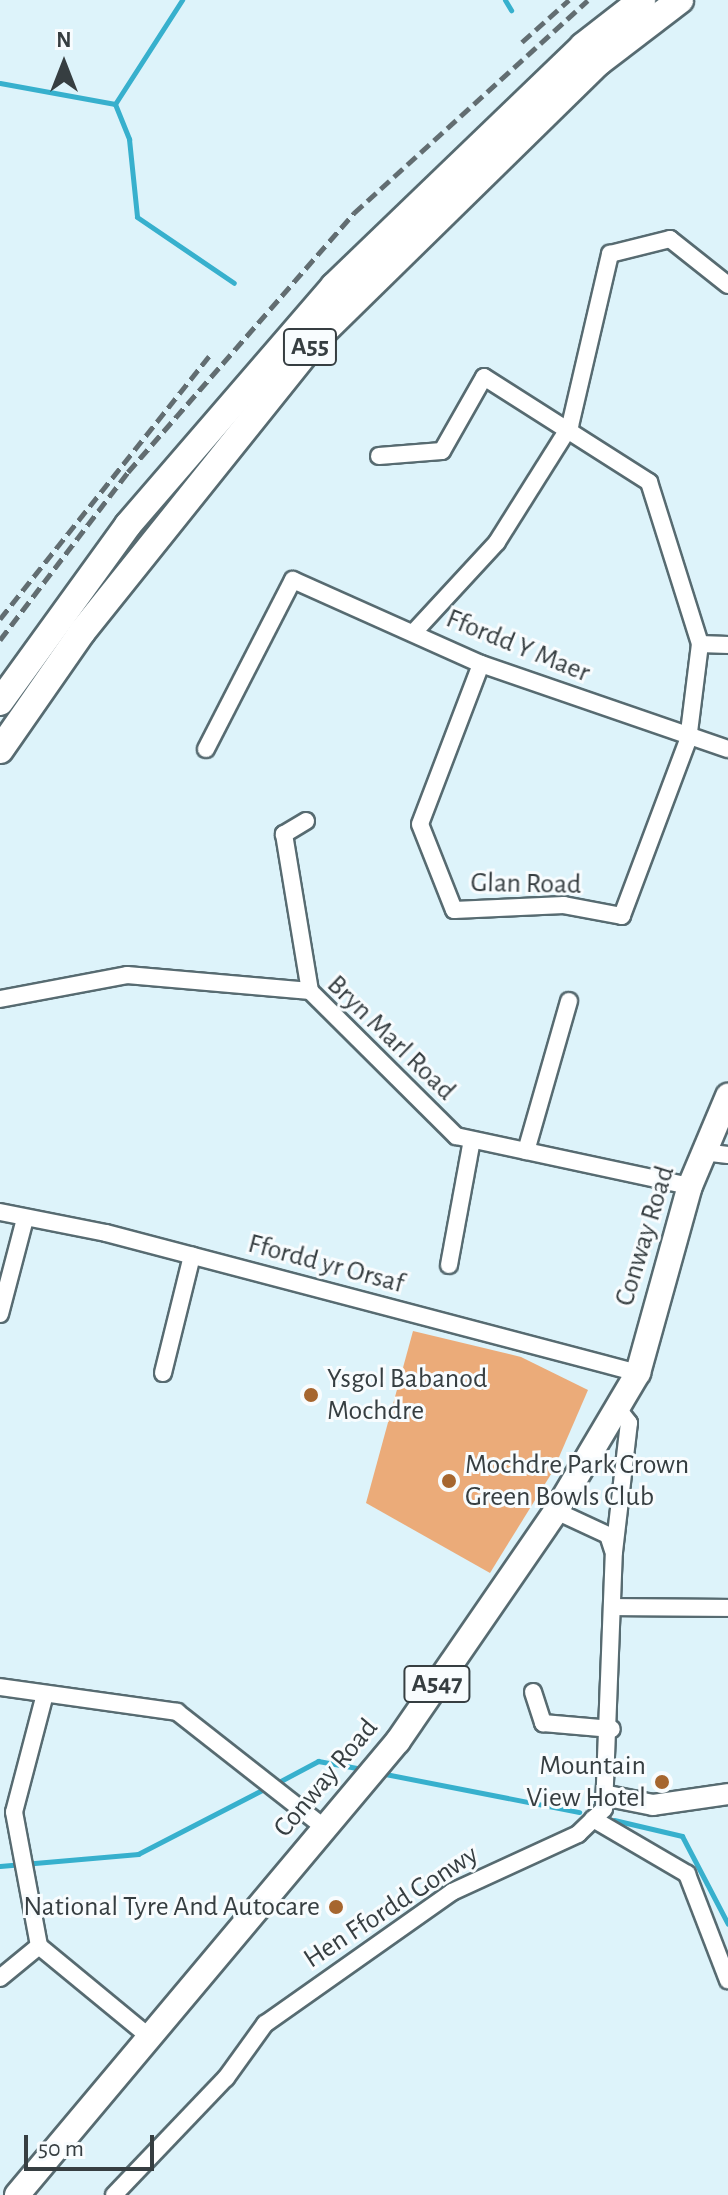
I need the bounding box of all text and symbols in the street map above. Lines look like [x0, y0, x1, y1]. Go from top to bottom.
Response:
north arrow [24, 24, 104, 104]
text: N [56, 29, 72, 51]
road number: A55 [282, 325, 338, 369]
street label: Ffordd Y Maer [441, 602, 595, 690]
street label: Glan Road [470, 866, 582, 902]
street label: Bryn Marl Road [320, 968, 462, 1108]
street label: Conway Road [608, 1162, 682, 1310]
street label: Ffordd yr Orsaf [244, 1227, 408, 1301]
place label: Ysgol Babanod Mochdre [327, 1362, 488, 1428]
marker: Ysgol Babanod Mochdre [302, 1386, 320, 1404]
place label: Mochdre Park Crown Green Bowls Club [465, 1448, 689, 1514]
marker: Mochdre Park Crown Green Bowls Club [440, 1472, 458, 1490]
road number: A547 [403, 1662, 471, 1706]
street label: Conway Road [267, 1712, 385, 1844]
place label: Mountain View Hotel [526, 1749, 646, 1815]
marker: Mountain View Hotel [653, 1773, 671, 1791]
street label: Hen Ffordd Gonwy [297, 1838, 485, 1976]
place label: National Tyre And Autocare [23, 1890, 320, 1924]
marker: National Tyre And Autocare [327, 1898, 345, 1916]
scale bar [28, 2119, 158, 2169]
text: 50 m [38, 2137, 84, 2161]

